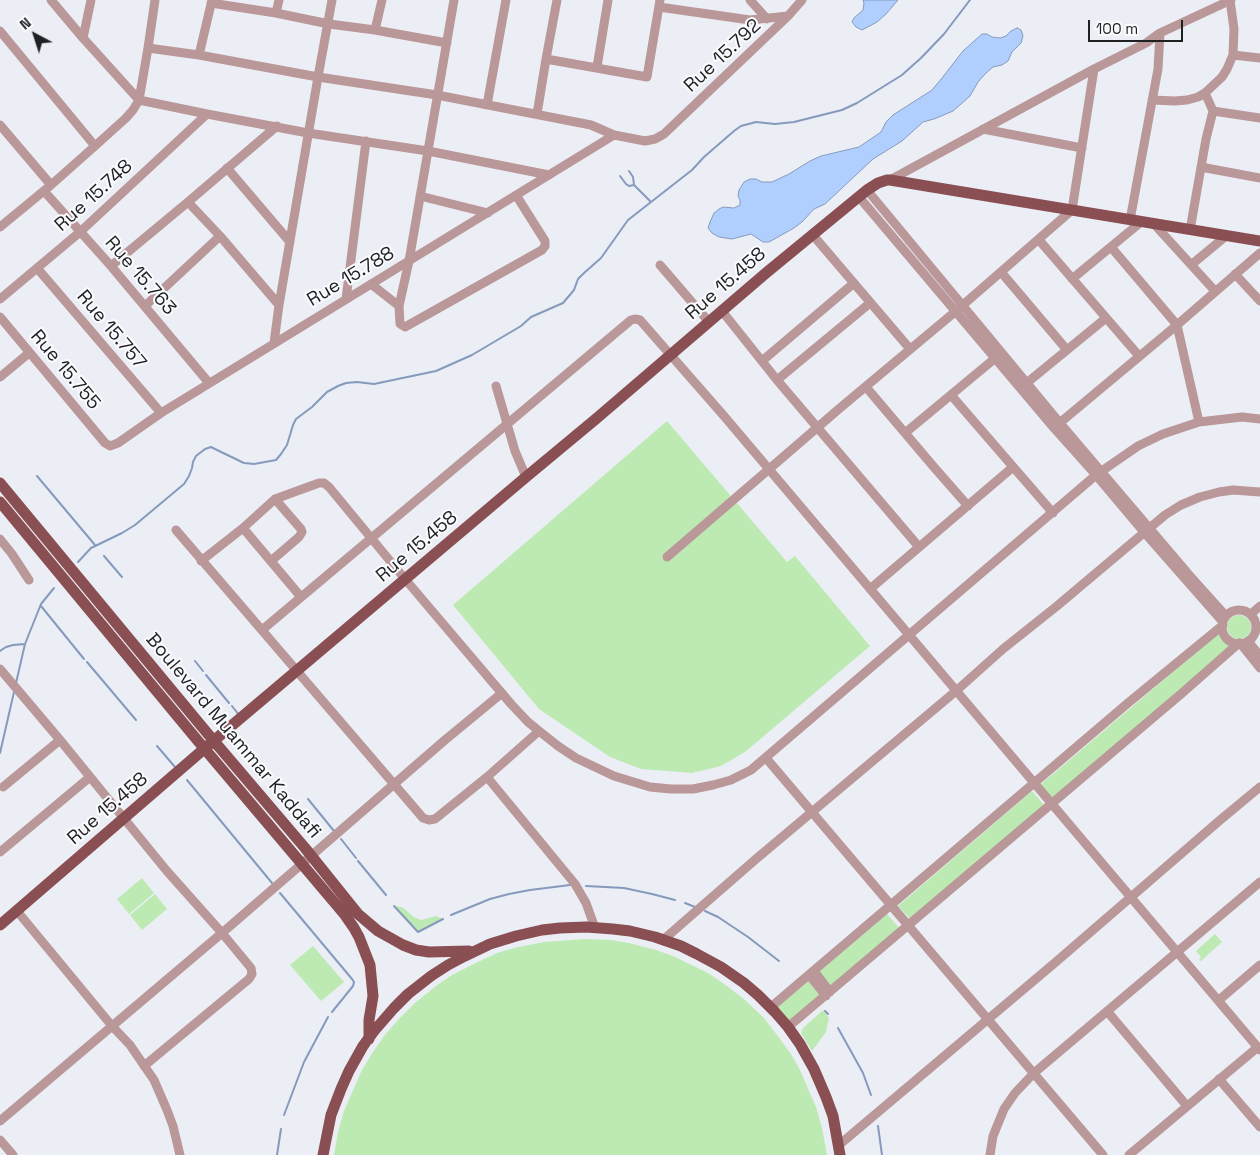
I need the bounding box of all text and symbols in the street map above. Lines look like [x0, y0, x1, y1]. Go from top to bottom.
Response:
north arrow [10, 10, 60, 60]
scale bar [1090, 10, 1185, 42]
text: N [16, 14, 35, 33]
street label: Rue 15.792 [680, 15, 766, 97]
text: 100 m [1096, 19, 1138, 38]
street label: Rue 15.748 [51, 155, 137, 237]
street label: Rue 15.763 [100, 232, 180, 320]
street label: Rue 15.788 [303, 242, 399, 312]
street label: Rue 15.458 [681, 243, 771, 325]
street label: Rue 15.757 [71, 286, 151, 374]
street label: Rue 15.755 [25, 326, 105, 414]
street label: Rue 15.458 [372, 506, 462, 588]
street label: Boulevard Muammar Kaddafi [141, 629, 325, 843]
street label: Rue 15.458 [63, 768, 153, 850]

